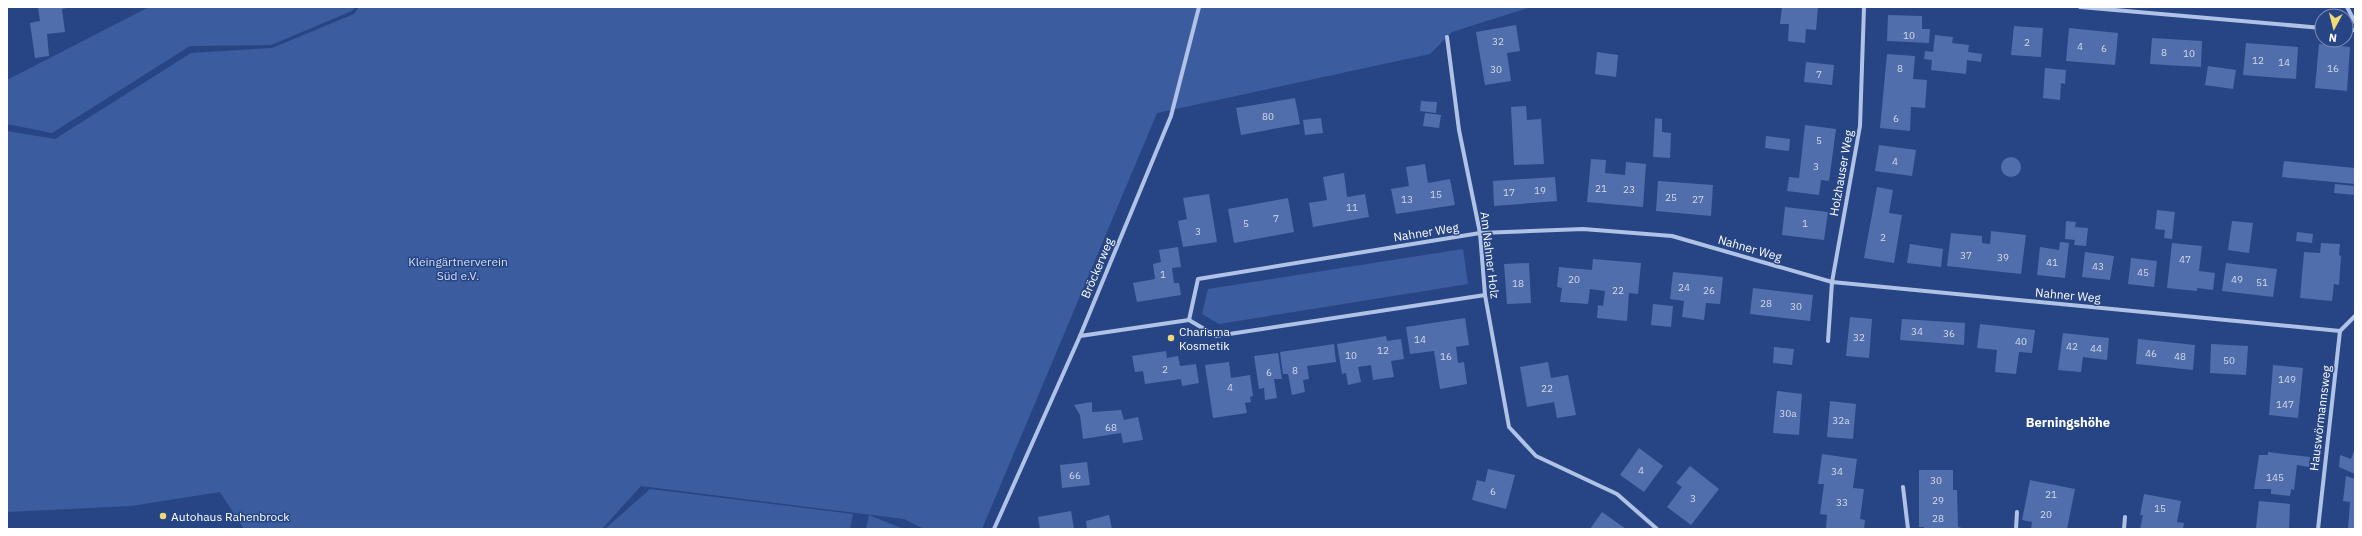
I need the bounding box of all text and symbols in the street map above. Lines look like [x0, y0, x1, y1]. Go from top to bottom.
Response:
north arrow [2314, 8, 2354, 48]
house number: 10 [1903, 29, 1915, 42]
text: N [2328, 30, 2338, 45]
house number: 32 [1492, 35, 1504, 48]
house number: 2 [2024, 36, 2030, 49]
house number: 4 [2077, 40, 2083, 53]
house number: 6 [2101, 42, 2107, 55]
house number: 8 [2161, 46, 2167, 59]
house number: 10 [2183, 47, 2195, 60]
house number: 12 [2252, 54, 2264, 67]
house number: 14 [2278, 56, 2290, 69]
house number: 8 [1897, 62, 1903, 75]
house number: 16 [2327, 62, 2339, 75]
house number: 30 [1490, 63, 1502, 76]
house number: 7 [1816, 68, 1822, 81]
house number: 80 [1262, 110, 1274, 123]
house number: 6 [1893, 112, 1899, 125]
street label: Holzhauser Weg [1826, 128, 1856, 217]
house number: 5 [1816, 134, 1822, 147]
house number: 4 [1892, 155, 1898, 168]
house number: 3 [1813, 160, 1819, 173]
house number: 21 [1595, 182, 1607, 195]
house number: 23 [1623, 183, 1635, 196]
house number: 19 [1534, 184, 1546, 197]
house number: 17 [1503, 186, 1515, 199]
house number: 15 [1430, 188, 1442, 201]
house number: 25 [1665, 191, 1677, 204]
house number: 13 [1401, 193, 1413, 206]
house number: 27 [1692, 193, 1704, 206]
house number: 11 [1346, 201, 1358, 214]
street label: Am Nahner Holz [1477, 211, 1503, 300]
house number: 7 [1273, 212, 1279, 225]
house number: 5 [1243, 217, 1249, 230]
house number: 1 [1802, 217, 1808, 230]
street label: Nahner Weg [1392, 219, 1460, 245]
house number: 3 [1195, 225, 1201, 238]
house number: 2 [1880, 231, 1886, 244]
street label: Nahner Weg [1716, 232, 1784, 264]
street label: Bröckerweg [1078, 235, 1117, 300]
house number: 37 [1960, 249, 1972, 262]
house number: 39 [1997, 251, 2009, 264]
house number: 47 [2179, 253, 2191, 266]
park label: Kleingärtnerverein Süd e.V. [408, 254, 508, 283]
house number: 41 [2046, 256, 2058, 269]
house number: 43 [2092, 260, 2104, 273]
house number: 45 [2137, 266, 2149, 279]
house number: 1 [1160, 268, 1166, 281]
house number: 20 [1568, 273, 1580, 286]
house number: 49 [2231, 273, 2243, 286]
house number: 51 [2256, 276, 2268, 289]
house number: 18 [1512, 277, 1524, 290]
house number: 24 [1678, 281, 1690, 294]
house number: 22 [1612, 284, 1624, 297]
house number: 26 [1703, 284, 1715, 297]
street label: Nahner Weg [2035, 285, 2102, 305]
house number: 28 [1760, 297, 1772, 310]
house number: 30 [1790, 300, 1802, 313]
place label: Charisma Kosmetik [1179, 324, 1230, 353]
house number: 34 [1911, 325, 1923, 338]
house number: 36 [1943, 327, 1955, 340]
house number: 32 [1853, 331, 1865, 344]
marker: Charisma Kosmetik [1166, 333, 1176, 343]
house number: 14 [1414, 333, 1426, 346]
house number: 40 [2015, 335, 2027, 348]
house number: 42 [2066, 340, 2078, 353]
house number: 44 [2090, 342, 2102, 355]
house number: 12 [1377, 344, 1389, 357]
house number: 46 [2145, 347, 2157, 360]
house number: 10 [1345, 349, 1357, 362]
house number: 16 [1440, 350, 1452, 363]
house number: 48 [2174, 350, 2186, 363]
house number: 50 [2223, 354, 2235, 367]
house number: 2 [1162, 363, 1168, 376]
house number: 8 [1292, 364, 1298, 377]
street label: Hauswörmannsweg [2306, 364, 2334, 472]
house number: 6 [1266, 366, 1272, 379]
house number: 149 [2278, 373, 2296, 386]
house number: 4 [1227, 381, 1233, 394]
house number: 22 [1541, 382, 1553, 395]
house number: 147 [2276, 398, 2294, 411]
house number: 30a [1779, 407, 1797, 420]
house number: 32a [1832, 414, 1850, 427]
district label: Berningshöhe [2026, 414, 2110, 431]
house number: 68 [1105, 421, 1117, 434]
house number: 4 [1638, 464, 1644, 477]
house number: 34 [1831, 465, 1843, 478]
house number: 66 [1069, 469, 1081, 482]
house number: 145 [2266, 471, 2284, 484]
house number: 30 [1930, 474, 1942, 487]
house number: 6 [1490, 485, 1496, 498]
house number: 21 [2045, 488, 2057, 501]
house number: 3 [1690, 492, 1696, 505]
house number: 29 [1932, 494, 1944, 507]
house number: 33 [1836, 496, 1848, 509]
house number: 15 [2154, 502, 2166, 515]
house number: 20 [2040, 508, 2052, 521]
place label: Autohaus Rahenbrock [171, 509, 290, 524]
marker: Autohaus Rahenbrock [158, 511, 168, 521]
house number: 28 [1932, 512, 1944, 525]

